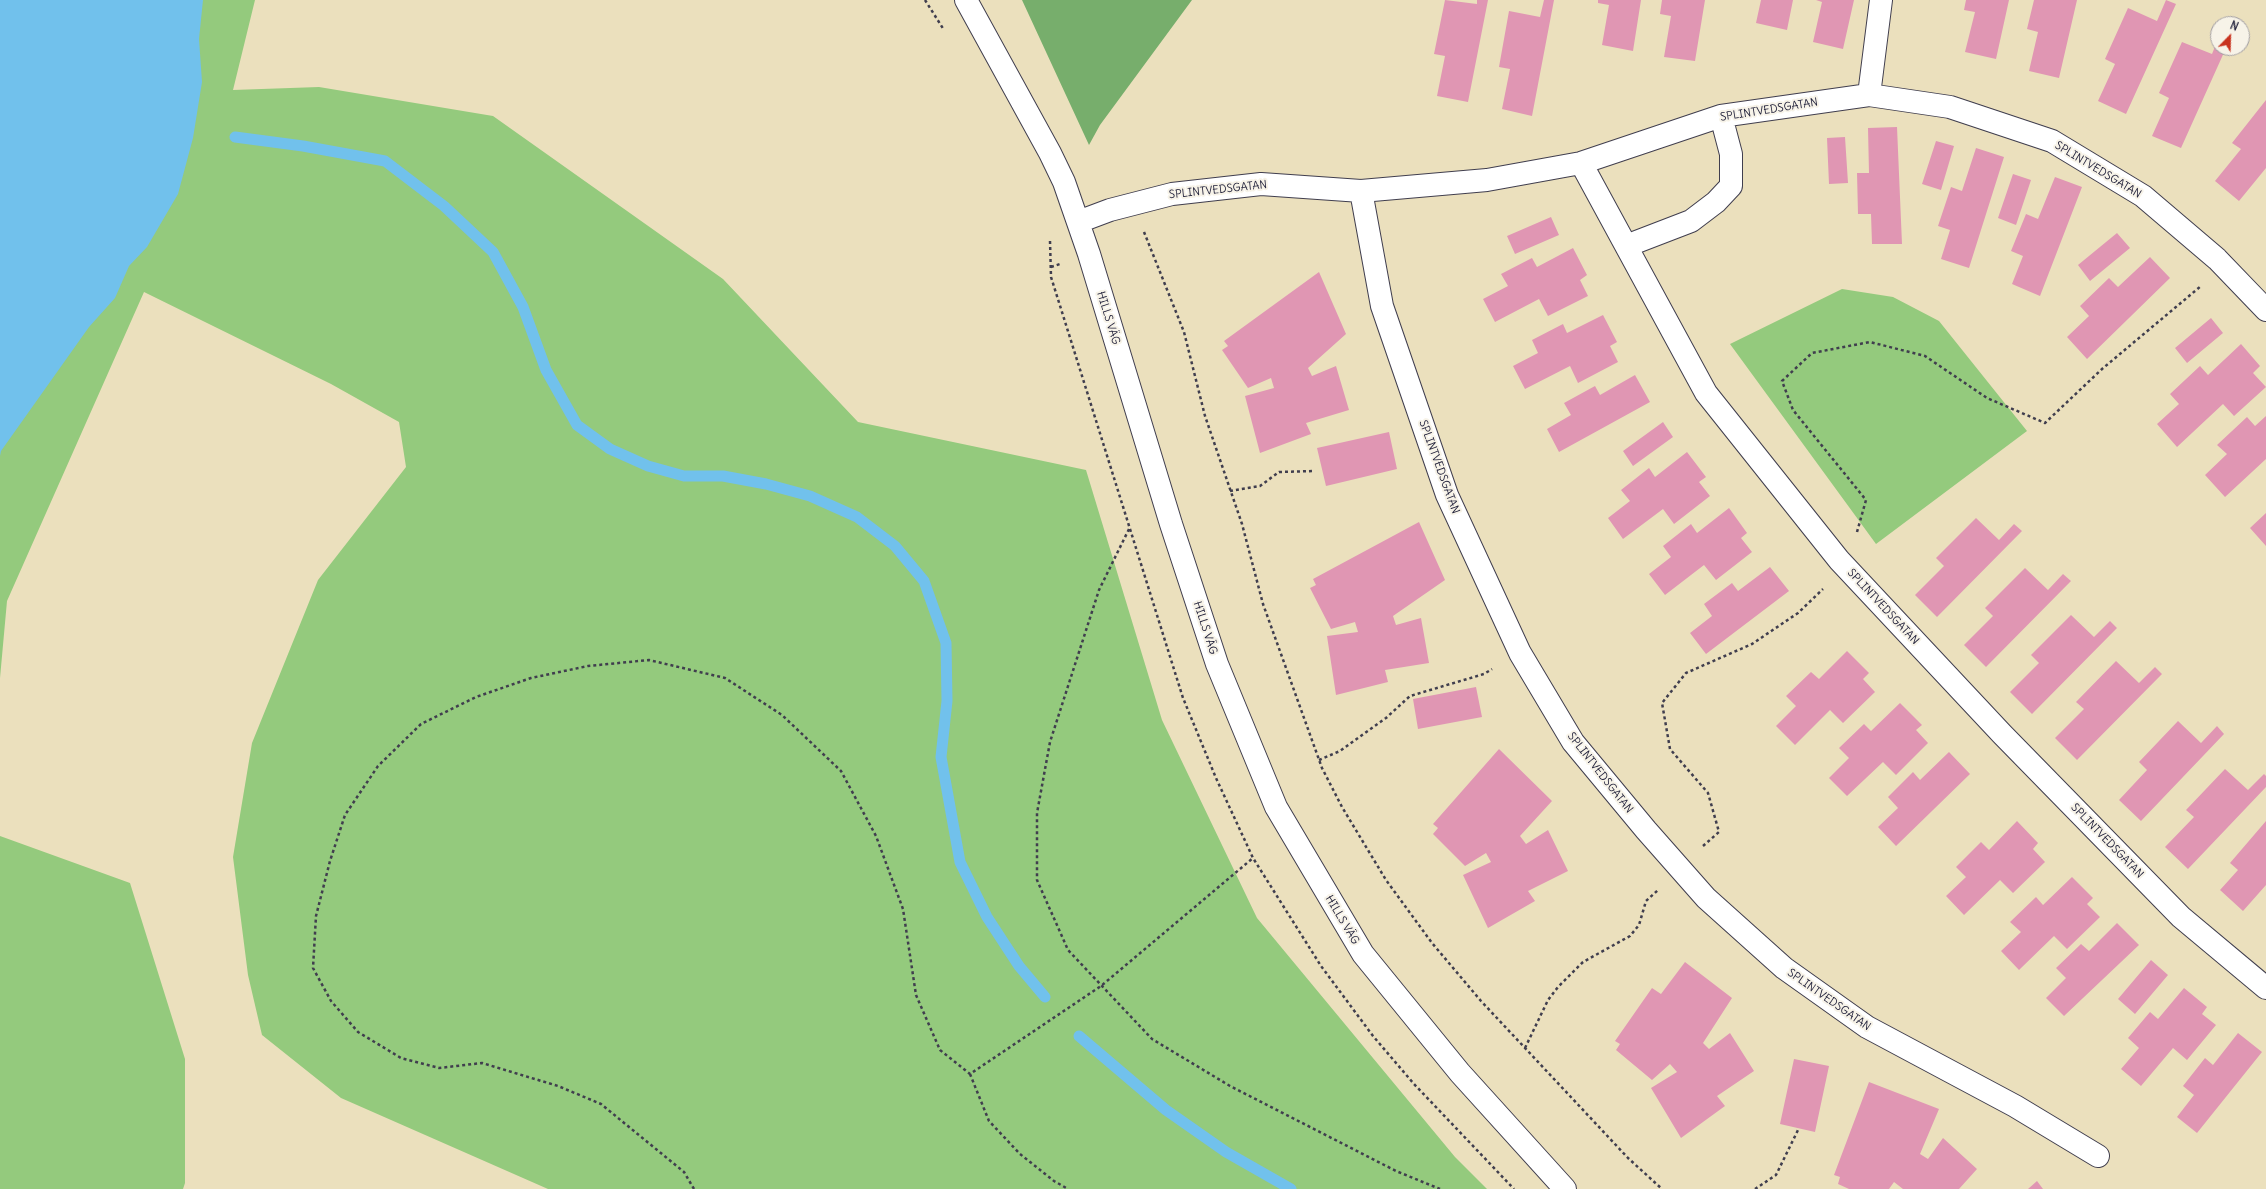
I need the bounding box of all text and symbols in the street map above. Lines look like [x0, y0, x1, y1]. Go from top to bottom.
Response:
north arrow [2210, 16, 2250, 56]
text: N [2228, 18, 2241, 34]
street label: SPLINTVEDSGATAN [1719, 96, 1819, 124]
street label: SPLINTVEDSGATAN [2052, 139, 2144, 201]
street label: SPLINTVEDSGATAN [1168, 178, 1268, 202]
street label: HILLS VÄG [1094, 290, 1122, 346]
street label: SPLINTVEDSGATAN [1416, 418, 1462, 516]
street label: SPLINTVEDSGATAN [1845, 566, 1921, 648]
street label: HILLS VÄG [1190, 600, 1220, 656]
street label: SPLINTVEDSGATAN [1564, 730, 1636, 816]
street label: SPLINTVEDSGATAN [2068, 801, 2146, 881]
street label: HILLS VÄG [1322, 893, 1362, 947]
street label: SPLINTVEDSGATAN [1785, 966, 1873, 1034]

